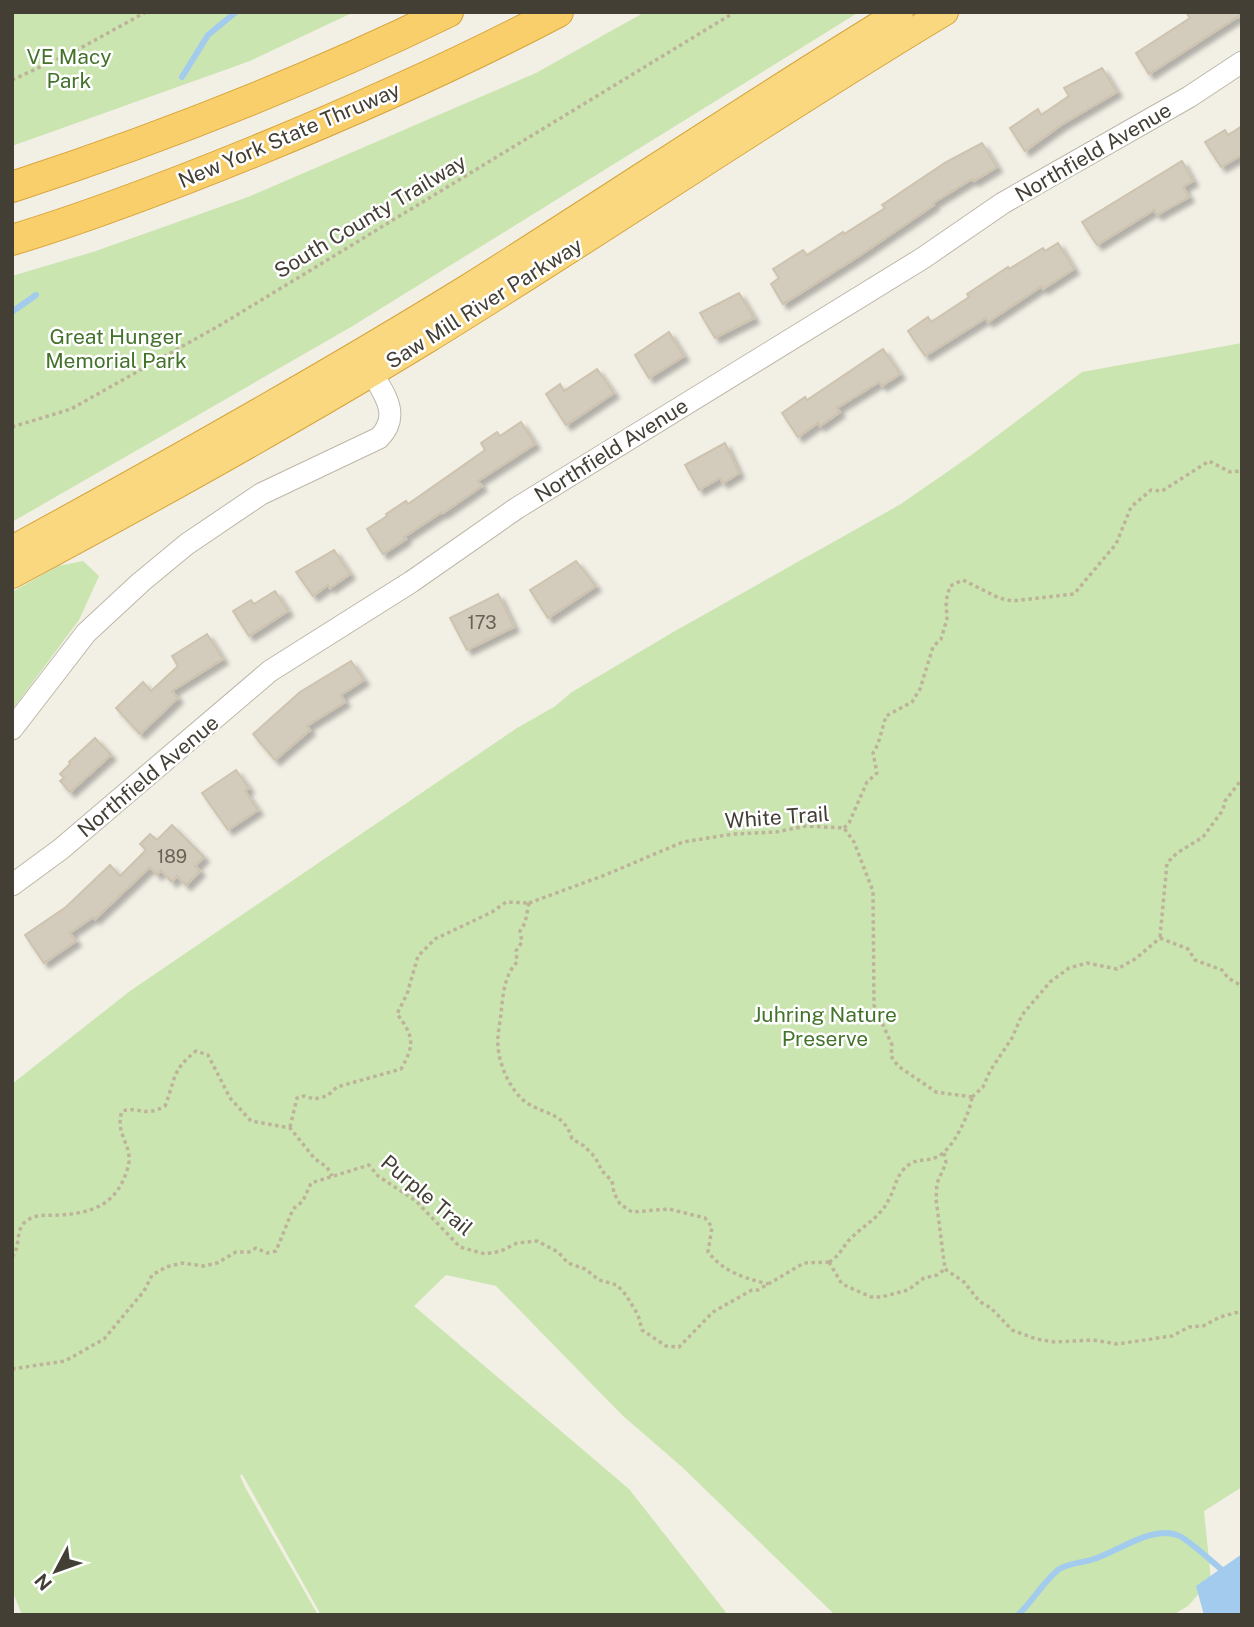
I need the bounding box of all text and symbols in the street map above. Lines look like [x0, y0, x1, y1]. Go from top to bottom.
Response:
park label: VE Macy Park [27, 44, 111, 93]
street label: New York State Thruway [174, 77, 404, 193]
street label: Northfield Avenue [1010, 97, 1176, 207]
street label: South County Trailway [270, 149, 470, 283]
street label: Saw Mill River Parkway [381, 232, 587, 374]
park label: Great Hunger Memorial Park [45, 324, 187, 373]
street label: Northfield Avenue [530, 393, 692, 507]
house number: 173 [467, 612, 497, 633]
street label: Northfield Avenue [72, 710, 224, 842]
street label: White Trail [724, 801, 830, 833]
house number: 189 [157, 846, 187, 867]
park label: Juhring Nature Preserve [753, 1002, 897, 1051]
street label: Purple Trail [376, 1149, 478, 1241]
north arrow [21, 1536, 91, 1606]
text: N [30, 1569, 56, 1595]

